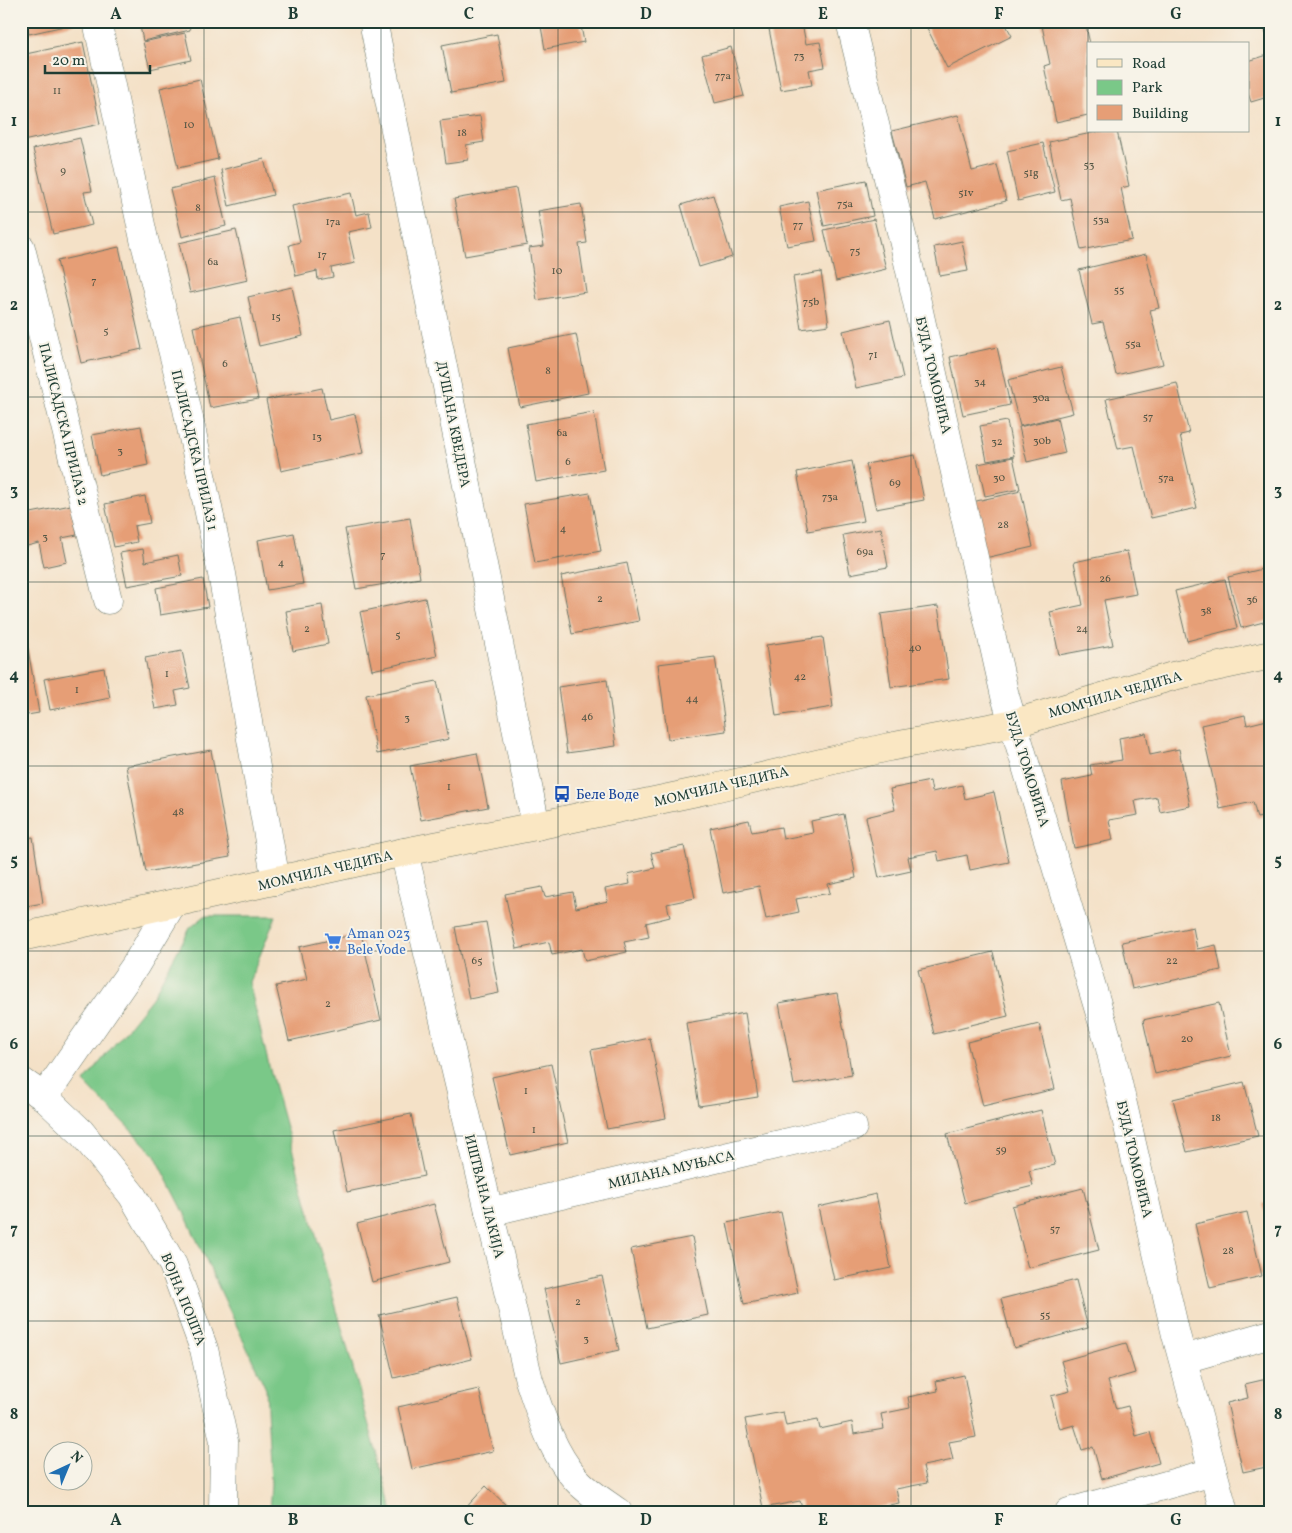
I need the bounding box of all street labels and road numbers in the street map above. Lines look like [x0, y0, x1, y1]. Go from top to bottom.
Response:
street label: БУДА ТОМОВИЋА [910, 315, 955, 436]
street label: ПАЛИСАДСКА ПРИЛАЗ 2 [33, 341, 92, 508]
street label: ДУШАНА КВЕДЕРА [431, 359, 474, 490]
street label: ПАЛИСАДСКА ПРИЛАЗ 1 [166, 368, 221, 533]
street label: МОМЧИЛА ЧЕДИЋА [1047, 667, 1184, 724]
street label: БУДА ТОМОВИЋА [1000, 709, 1053, 830]
street label: МОМЧИЛА ЧЕДИЋА [652, 763, 791, 812]
street label: МОМЧИЛА ЧЕДИЋА [256, 847, 395, 896]
street label: БУДА ТОМОВИЋА [1111, 1099, 1156, 1220]
street label: ИШТВАНА ЛАКИЈА [459, 1132, 508, 1261]
street label: МИЛАНА МУЊАСА [606, 1147, 737, 1194]
street label: ВОЈНА ПОШТА [155, 1250, 210, 1349]

